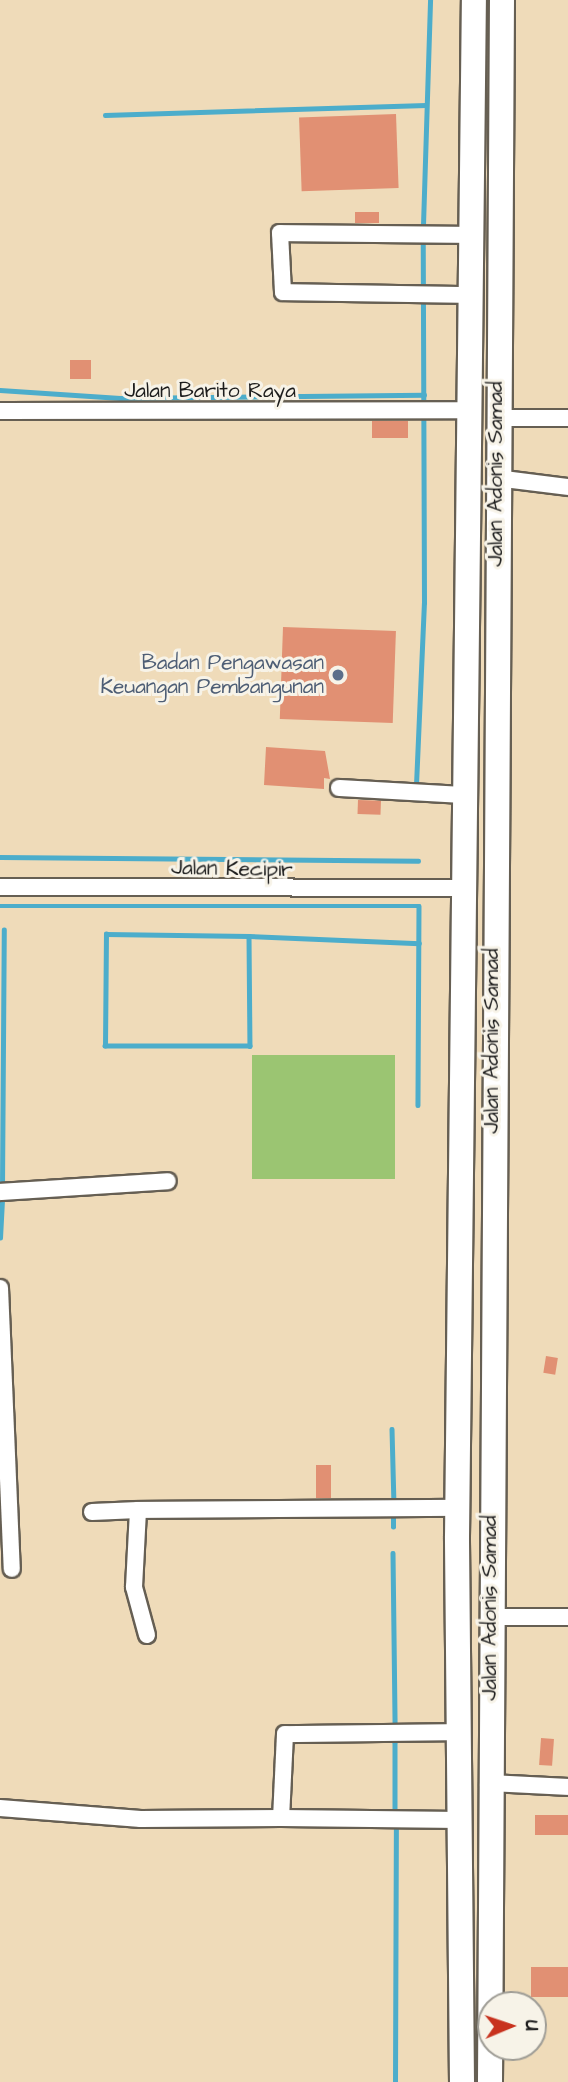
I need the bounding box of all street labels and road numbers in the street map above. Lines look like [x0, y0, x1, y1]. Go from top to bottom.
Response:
street label: Jalan Barito Raya [124, 378, 296, 404]
street label: Jalan Adonis Samad [483, 381, 509, 567]
street label: Jalan Kecipir [171, 855, 293, 883]
street label: Jalan Adonis Samad [479, 948, 505, 1134]
street label: Jalan Adonis Samad [477, 1515, 503, 1701]

